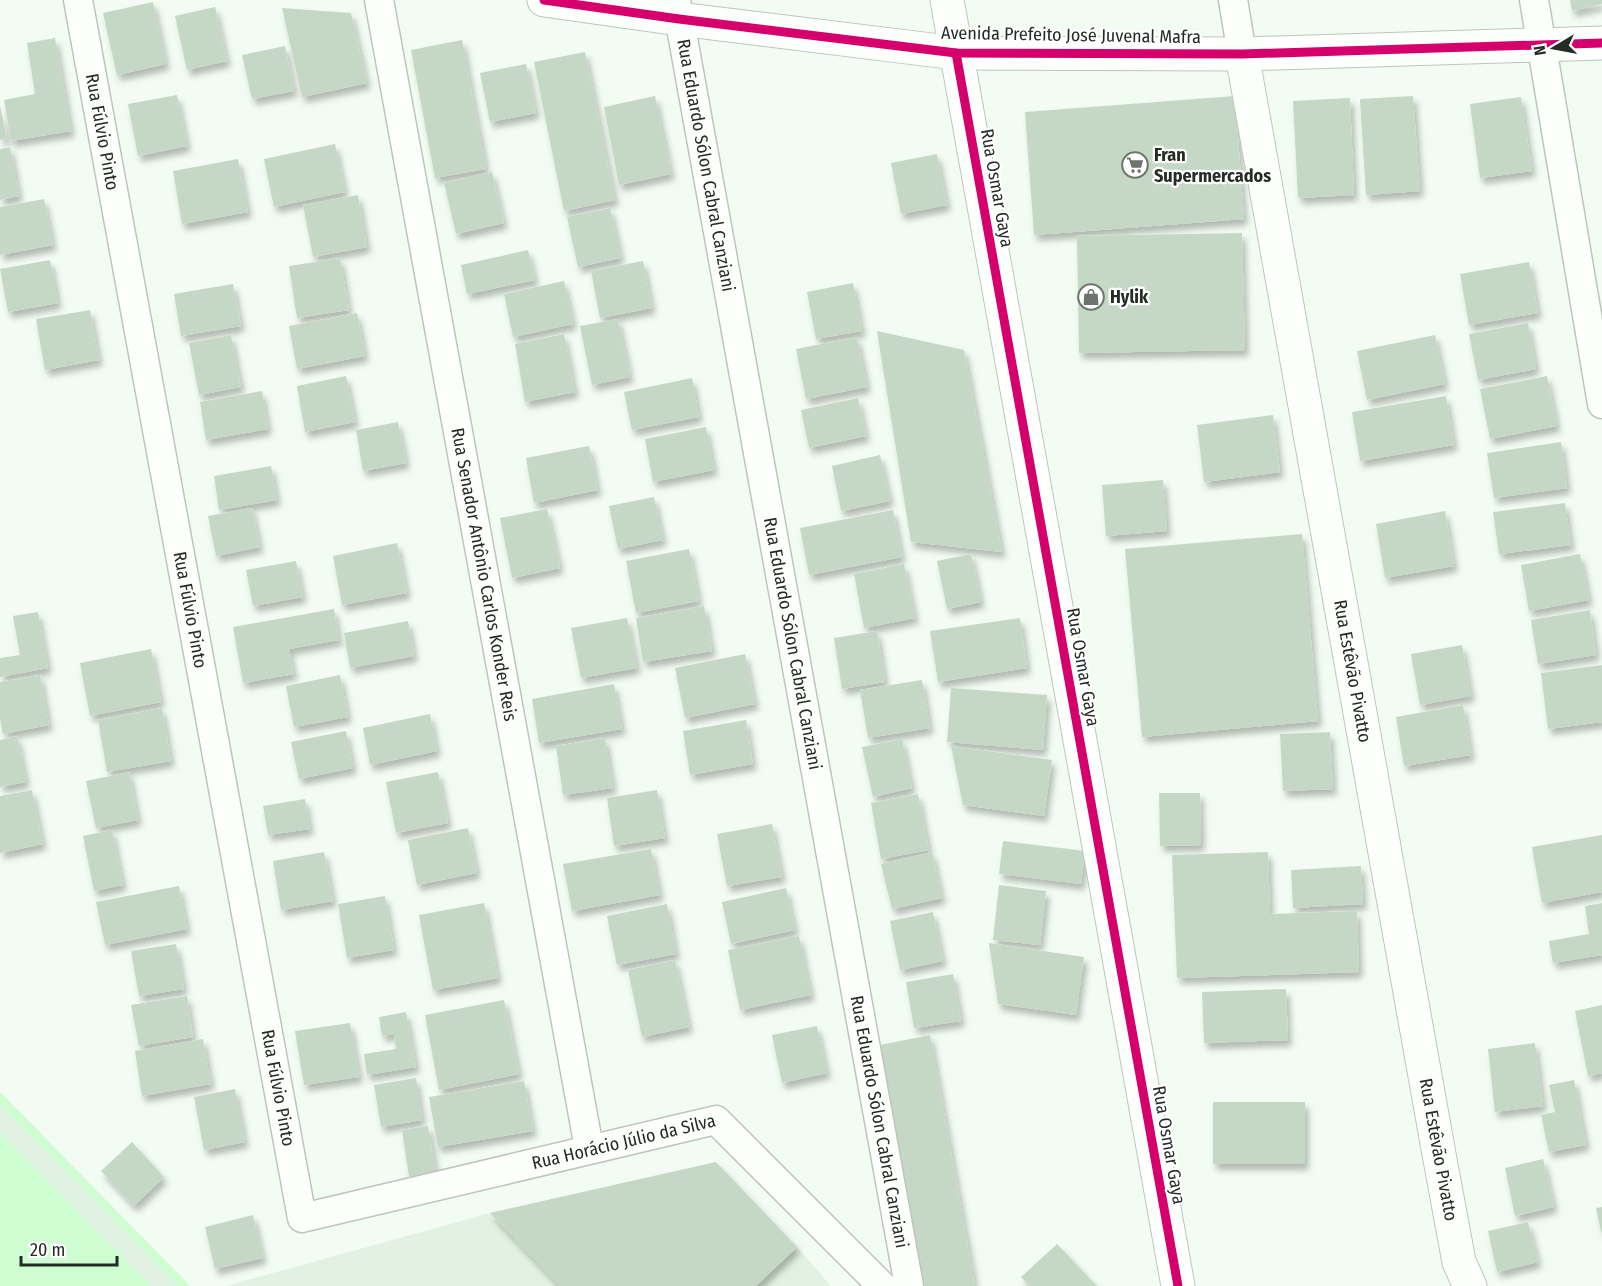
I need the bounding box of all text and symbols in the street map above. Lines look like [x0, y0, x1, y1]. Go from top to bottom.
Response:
north arrow [1524, 18, 1584, 78]
street label: Avenida Prefeito José Juvenal Mafra [941, 22, 1201, 48]
street label: Rua Eduardo Sólon Cabral Canziani [672, 37, 740, 293]
text: N [1530, 44, 1550, 57]
street label: Rua Fúlvio Pinto [81, 72, 124, 192]
street label: Rua Osmar Gaya [976, 127, 1018, 249]
place label: Fran Supermercados [1154, 144, 1271, 187]
supermarket icon: Fran Supermercados [1120, 150, 1150, 180]
shop icon: Hylik [1076, 282, 1106, 312]
place label: Hylik [1110, 286, 1149, 308]
street label: Rua Senador Antônio Carlos Konder Reis [446, 426, 522, 723]
street label: Rua Eduardo Sólon Cabral Canziani [759, 515, 826, 772]
street label: Rua Fúlvio Pinto [169, 550, 212, 670]
street label: Rua Estêvão Pivatto [1329, 598, 1376, 744]
street label: Rua Osmar Gaya [1062, 606, 1104, 728]
street label: Rua Eduardo Sólon Cabral Canziani [846, 994, 913, 1250]
street label: Rua Fúlvio Pinto [257, 1028, 300, 1148]
street label: Rua Estêvão Pivatto [1415, 1076, 1462, 1223]
street label: Rua Osmar Gaya [1148, 1084, 1190, 1206]
street label: Rua Horácio Júlio da Silva [530, 1109, 718, 1174]
scale bar [21, 1229, 117, 1267]
text: 20 m [30, 1239, 65, 1261]

